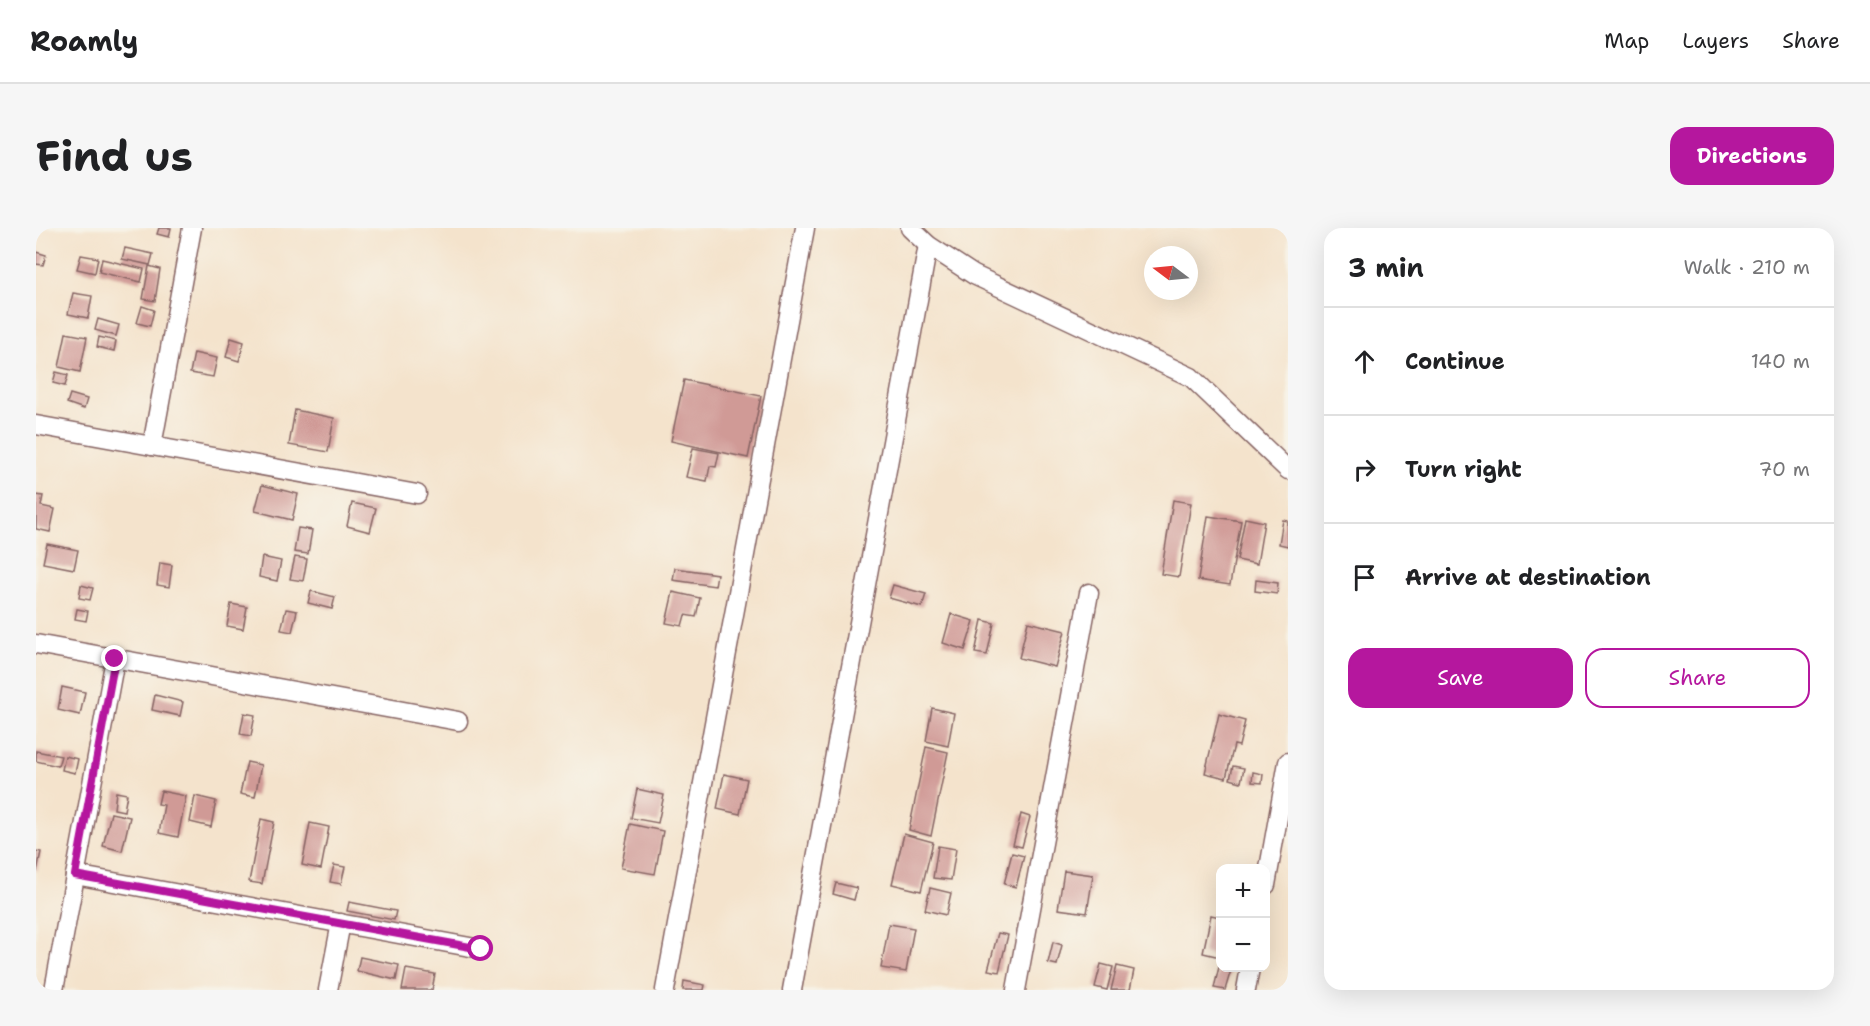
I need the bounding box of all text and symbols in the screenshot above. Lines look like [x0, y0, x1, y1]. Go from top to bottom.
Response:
text: Roamly [30, 22, 138, 60]
text: Map [1604, 27, 1649, 55]
text: Layers [1682, 27, 1749, 55]
text: Share [1782, 27, 1840, 55]
button: Directions [1670, 127, 1834, 185]
text: Find us [36, 128, 193, 184]
north arrow [1144, 246, 1198, 300]
text: 3 min [1348, 250, 1424, 285]
text: Walk · 210 m [1684, 254, 1810, 280]
icon: ahead [1348, 345, 1381, 378]
text: Continue [1405, 347, 1505, 376]
text: 140 m [1751, 348, 1810, 374]
icon: right [1348, 453, 1381, 486]
text: Turn right [1405, 455, 1522, 484]
text: 70 m [1758, 456, 1810, 482]
icon: arrive [1348, 561, 1381, 594]
text: Arrive at destination [1405, 563, 1651, 592]
route end [101, 645, 127, 671]
button: Save [1348, 648, 1573, 708]
button: Share [1585, 648, 1810, 708]
map controls [1216, 864, 1270, 972]
button: + [1216, 864, 1270, 918]
button: − [1216, 918, 1270, 972]
route start [467, 935, 493, 961]

